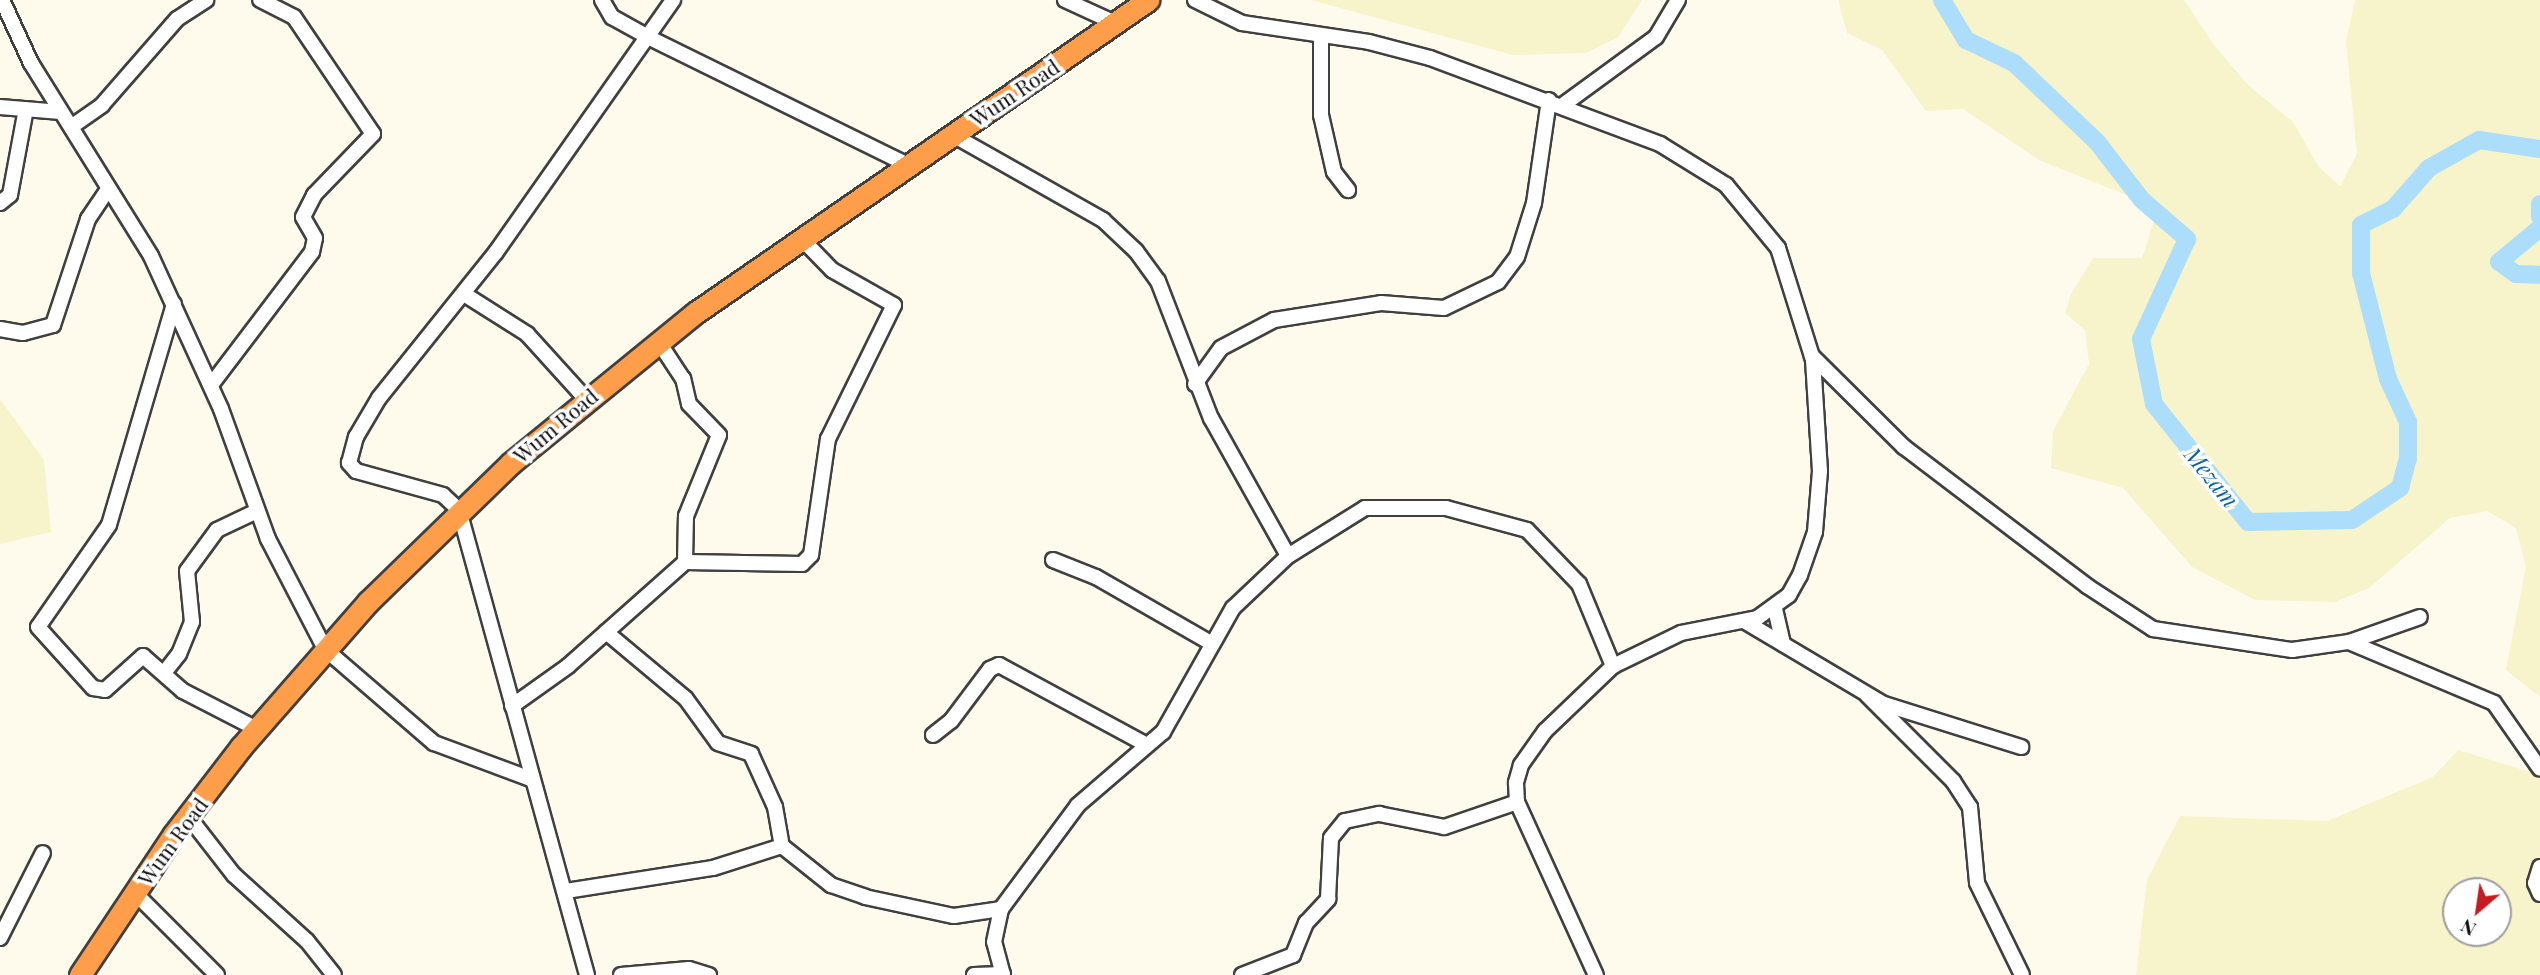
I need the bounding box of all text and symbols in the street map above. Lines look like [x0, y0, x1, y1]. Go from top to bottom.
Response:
street label: Wum Road [965, 53, 1063, 131]
street label: Wum Road [508, 383, 602, 467]
water label: Mezam [2179, 441, 2245, 513]
street label: Wum Road [132, 792, 212, 890]
north arrow [2442, 877, 2512, 947]
text: N [2455, 914, 2480, 943]

